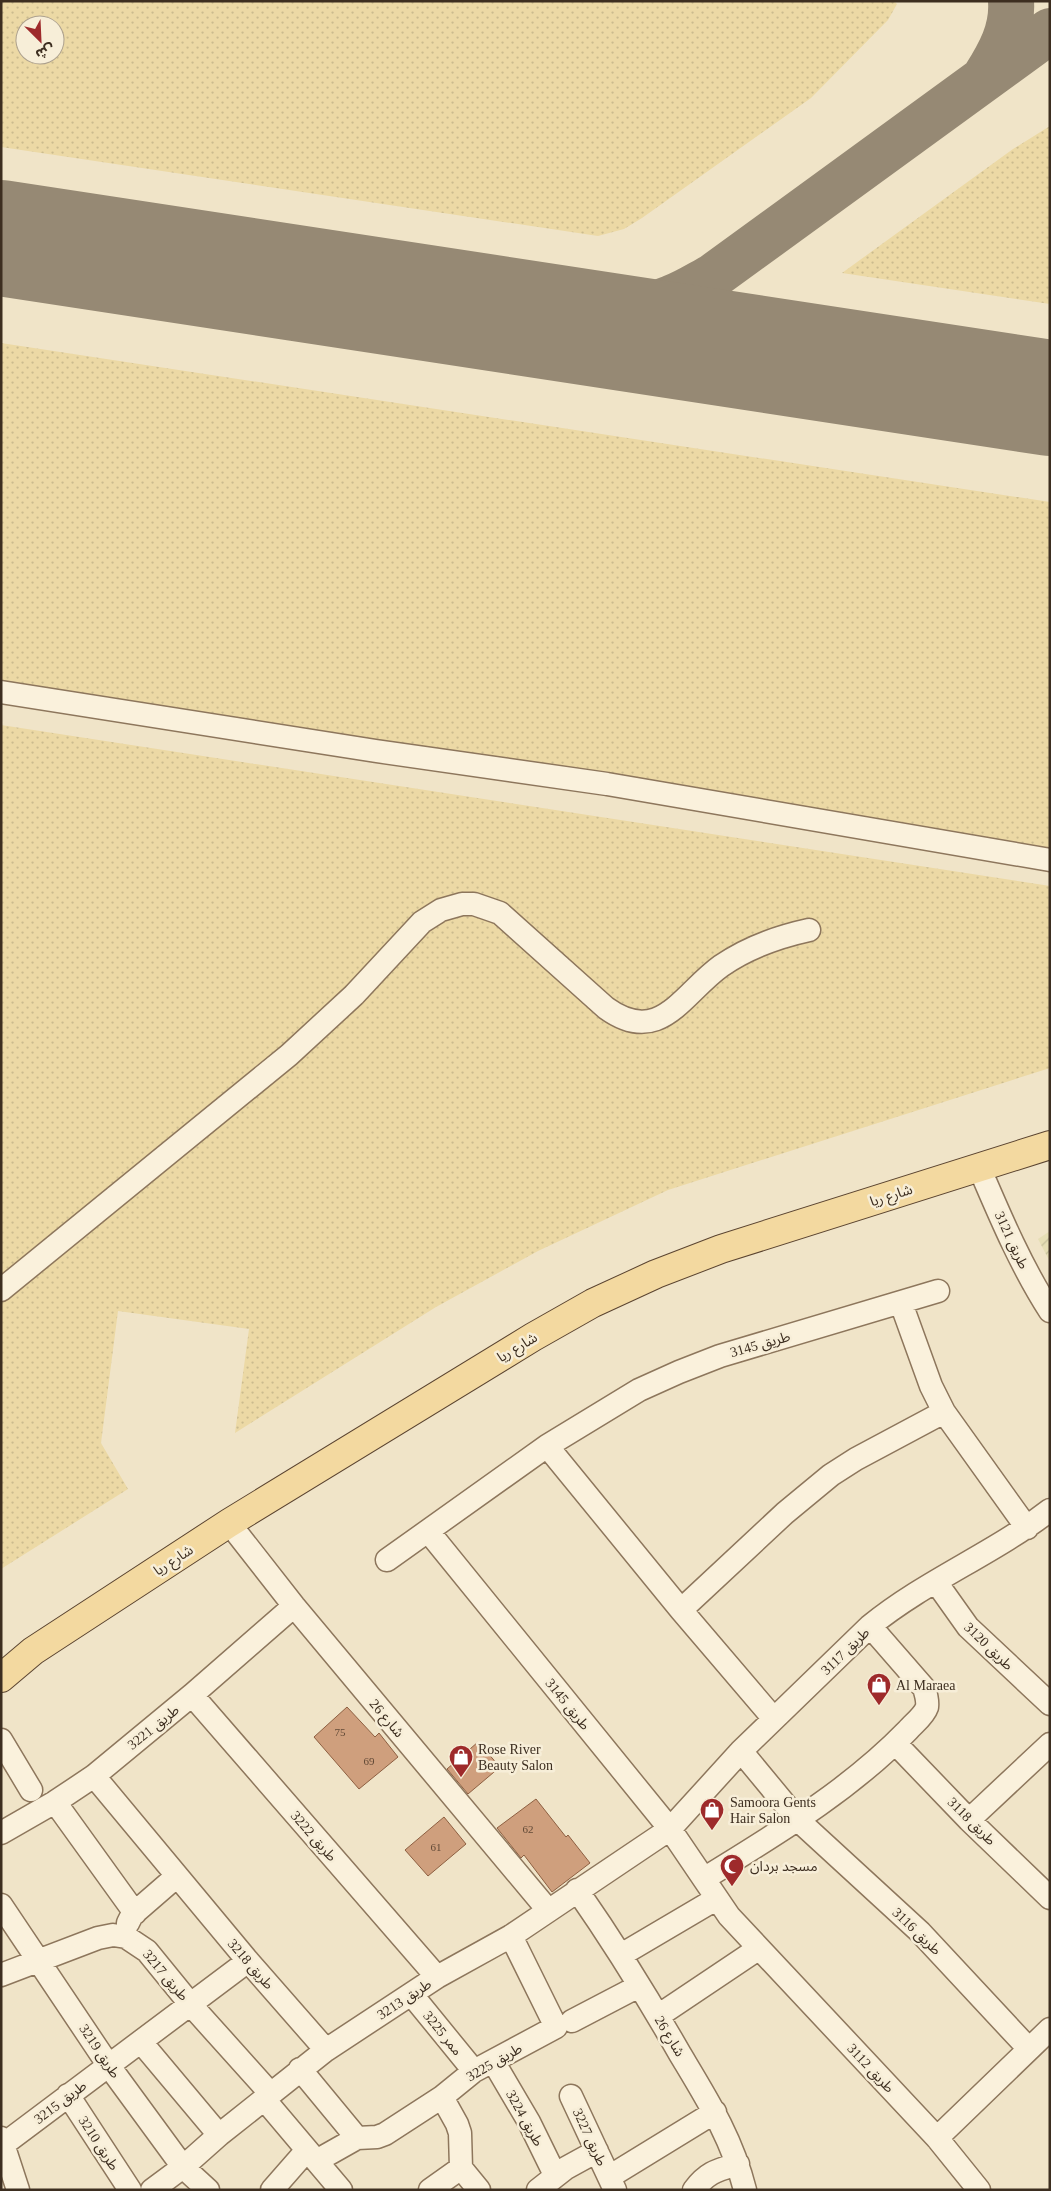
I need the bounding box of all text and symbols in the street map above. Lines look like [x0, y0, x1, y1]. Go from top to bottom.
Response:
north arrow [15, 15, 65, 65]
text: ش [33, 41, 57, 62]
street label: شارع ريا [868, 1182, 915, 1212]
street label: طريق 3121 [990, 1209, 1031, 1272]
street label: طريق 3145 [728, 1329, 792, 1362]
street label: شارع ريا [495, 1330, 541, 1368]
street label: شارع ريا [151, 1542, 197, 1581]
street label: طريق 3120 [960, 1620, 1016, 1675]
street label: طريق 3117 [818, 1625, 874, 1679]
shop icon: Al Maraea [866, 1672, 892, 1706]
street label: طريق 3145 [541, 1676, 593, 1734]
place label: Al Maraea [896, 1678, 956, 1693]
street label: شارع 26 [364, 1696, 407, 1742]
street label: طريق 3221 [125, 1702, 183, 1754]
house number: 75 [335, 1726, 346, 1738]
place label: Rose River Beauty Salon [478, 1742, 553, 1773]
shop icon: Rose River Beauty Salon [448, 1744, 474, 1778]
house number: 69 [364, 1755, 375, 1767]
street label: طريق 3118 [943, 1794, 999, 1850]
place label: Samoora Gents Hair Salon [730, 1795, 816, 1826]
shop icon: Samoora Gents Hair Salon [699, 1797, 725, 1831]
street label: طريق 3222 [286, 1808, 339, 1866]
house number: 62 [523, 1823, 534, 1835]
house number: 61 [431, 1841, 442, 1853]
mosque icon: مسجد بردان [719, 1853, 745, 1887]
place label: مسجد بردان [750, 1859, 818, 1875]
street label: طريق 3116 [888, 1905, 944, 1959]
street label: طريق 3218 [223, 1936, 276, 1994]
street label: طريق 3217 [139, 1947, 191, 2005]
street label: طريق 3213 [374, 1976, 435, 2024]
street label: ممر 3225 [419, 2008, 465, 2059]
street label: شارع 26 [649, 2013, 688, 2061]
street label: طريق 3219 [74, 2022, 123, 2082]
street label: طريق 3225 [464, 2041, 526, 2086]
street label: طريق 3112 [843, 2041, 897, 2097]
street label: طريق 3215 [31, 2078, 91, 2129]
street label: طريق 3224 [501, 2088, 546, 2150]
street label: طريق 3227 [568, 2106, 609, 2169]
street label: طريق 3210 [74, 2113, 122, 2174]

